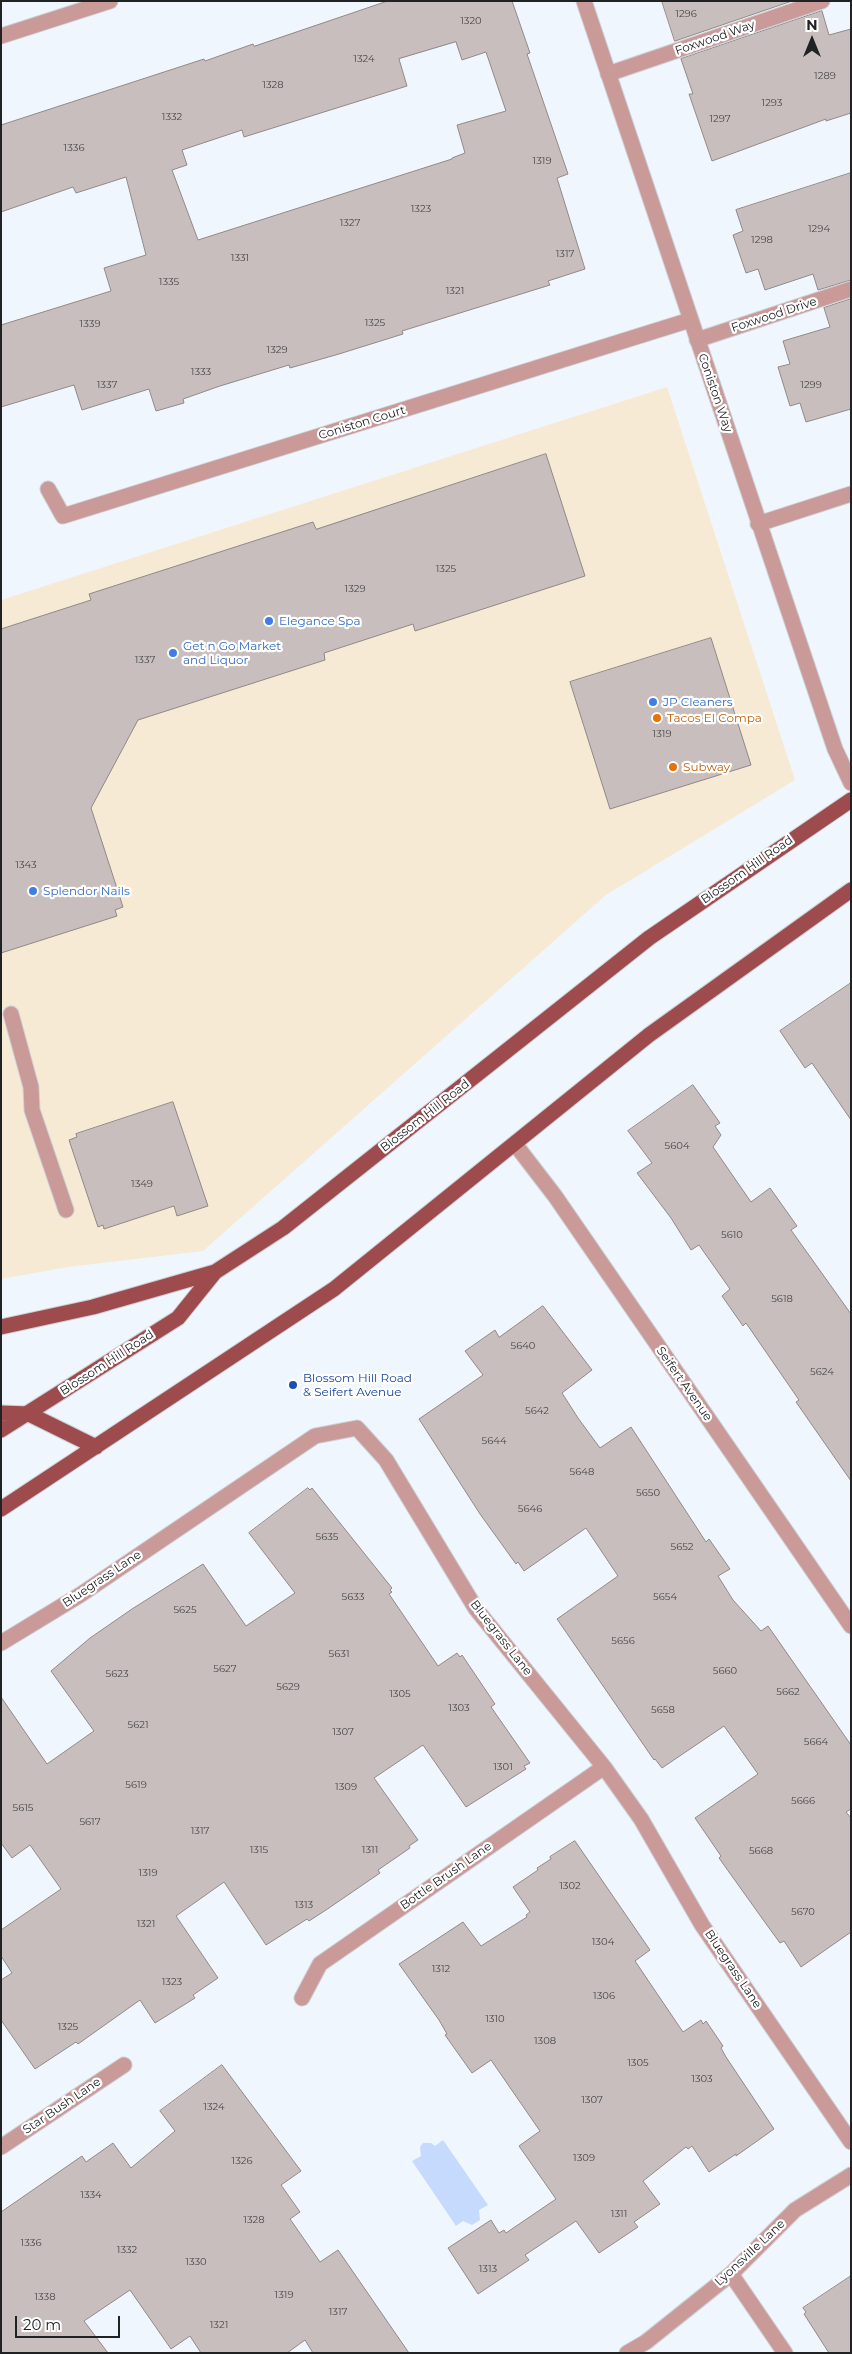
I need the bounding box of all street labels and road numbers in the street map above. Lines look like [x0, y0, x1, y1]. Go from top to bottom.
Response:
street label: Foxwood Way [673, 18, 757, 58]
street label: Foxwood Drive [729, 294, 819, 336]
street label: Coniston Way [695, 352, 735, 434]
street label: Coniston Court [317, 403, 407, 443]
street label: Blossom Hill Road [698, 833, 796, 907]
street label: Blossom Hill Road [378, 1077, 472, 1155]
street label: Blossom Hill Road [57, 1327, 157, 1399]
street label: Seifert Avenue [653, 1344, 715, 1424]
street label: Bluegrass Lane [60, 1547, 144, 1611]
street label: Bluegrass Lane [467, 1597, 535, 1679]
street label: Bottle Brush Lane [398, 1839, 494, 1913]
street label: Bluegrass Lane [701, 1927, 765, 2011]
street label: Star Bush Lane [20, 2075, 104, 2137]
street label: Lyonsville Lane [712, 2217, 788, 2289]

